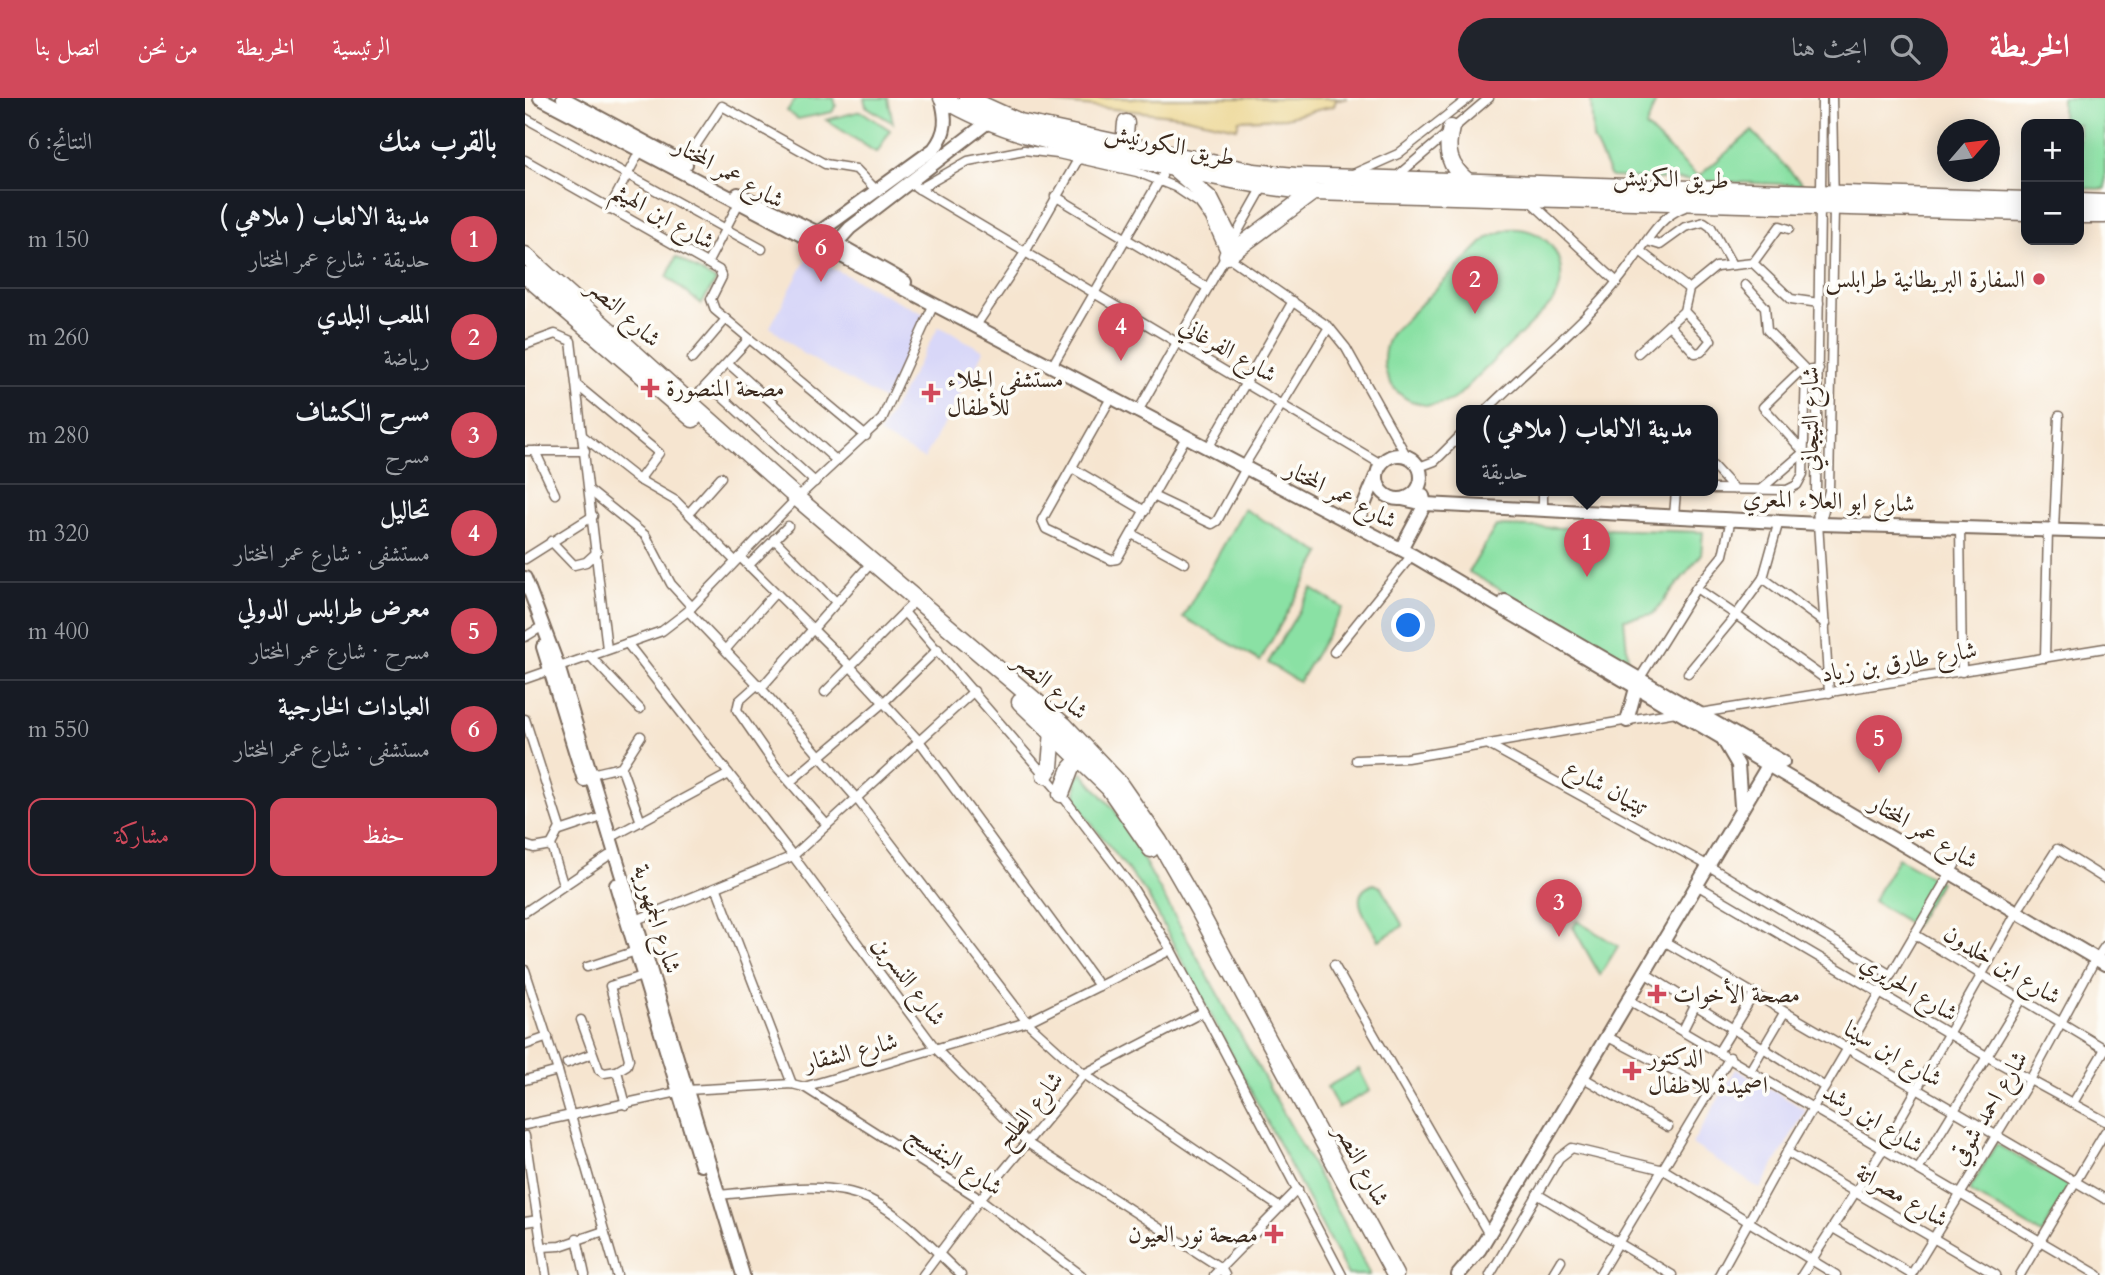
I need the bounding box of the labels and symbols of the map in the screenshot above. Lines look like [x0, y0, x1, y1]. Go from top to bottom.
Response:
street label: طريق الكورنيش [1102, 115, 1238, 175]
north arrow [1937, 119, 2000, 182]
street label: شارع عمر المختار [665, 128, 790, 219]
street label: طريق الكرنيش [1612, 160, 1730, 198]
street label: شارع ابن الهيثم [602, 174, 721, 264]
pin: 6 [798, 224, 844, 282]
pin: 2 [1452, 256, 1498, 314]
place label: السفارة البريطانية طرابلس [1825, 263, 2025, 296]
street label: شارع النصر [576, 269, 668, 357]
marker: السفارة البريطانية طرابلس [2031, 271, 2047, 287]
pin: 4 [1098, 303, 1144, 361]
street label: شارع الفرغاني [1172, 309, 1283, 394]
place label: مستشفى الجلاء للأطفال [947, 363, 1064, 424]
street label: شارع التيجاني [1794, 366, 1830, 472]
place label: مصحة المنصورة [666, 372, 785, 405]
marker: مصحة المنصورة [640, 378, 660, 398]
marker: مستشفى الجلاء للأطفال [921, 383, 941, 403]
street label: شارع عمر المختار [1276, 452, 1402, 540]
street label: شارع ابو العلاء المعري [1742, 482, 1916, 523]
pin: 1 [1564, 519, 1610, 577]
your location [1391, 608, 1425, 642]
street label: شارع طارق بن زياد [1819, 633, 1980, 694]
street label: شارع النصر [1002, 642, 1095, 730]
pin: 5 [1856, 715, 1902, 773]
street label: تيتيان شارع [1558, 752, 1655, 827]
street label: شارع عمر المختار [1860, 786, 1984, 880]
street label: شارع الجمهورية [622, 860, 689, 979]
pin: 3 [1536, 879, 1582, 937]
street label: شارع ابن خلدون [1935, 917, 2067, 1016]
street label: شارع النسرين [862, 929, 954, 1035]
street label: شارع الحريري [1852, 946, 1964, 1033]
place label: مصحة الأخوات [1673, 978, 1800, 1011]
marker: مصحة الأخوات [1647, 984, 1667, 1004]
street label: شارع ابن سينا [1836, 1013, 1948, 1098]
street label: شارع الشقار [799, 1024, 902, 1083]
place label: الدكتور اصميدة للاطفال [1646, 1041, 1768, 1102]
street label: شارع احمد شوقي [1942, 1045, 2039, 1173]
marker: الدكتور اصميدة للاطفال [1622, 1061, 1642, 1081]
street label: شارع الطلح [989, 1064, 1075, 1158]
street label: شارع ابن رشد [1815, 1076, 1930, 1165]
street label: شارع النصر [1323, 1115, 1397, 1213]
street label: شارع البنفسج [899, 1118, 1009, 1207]
street label: شارع مصراتة [1848, 1156, 1954, 1238]
place label: مصحة نور العيون [1128, 1218, 1258, 1251]
marker: مصحة نور العيون [1264, 1224, 1284, 1244]

